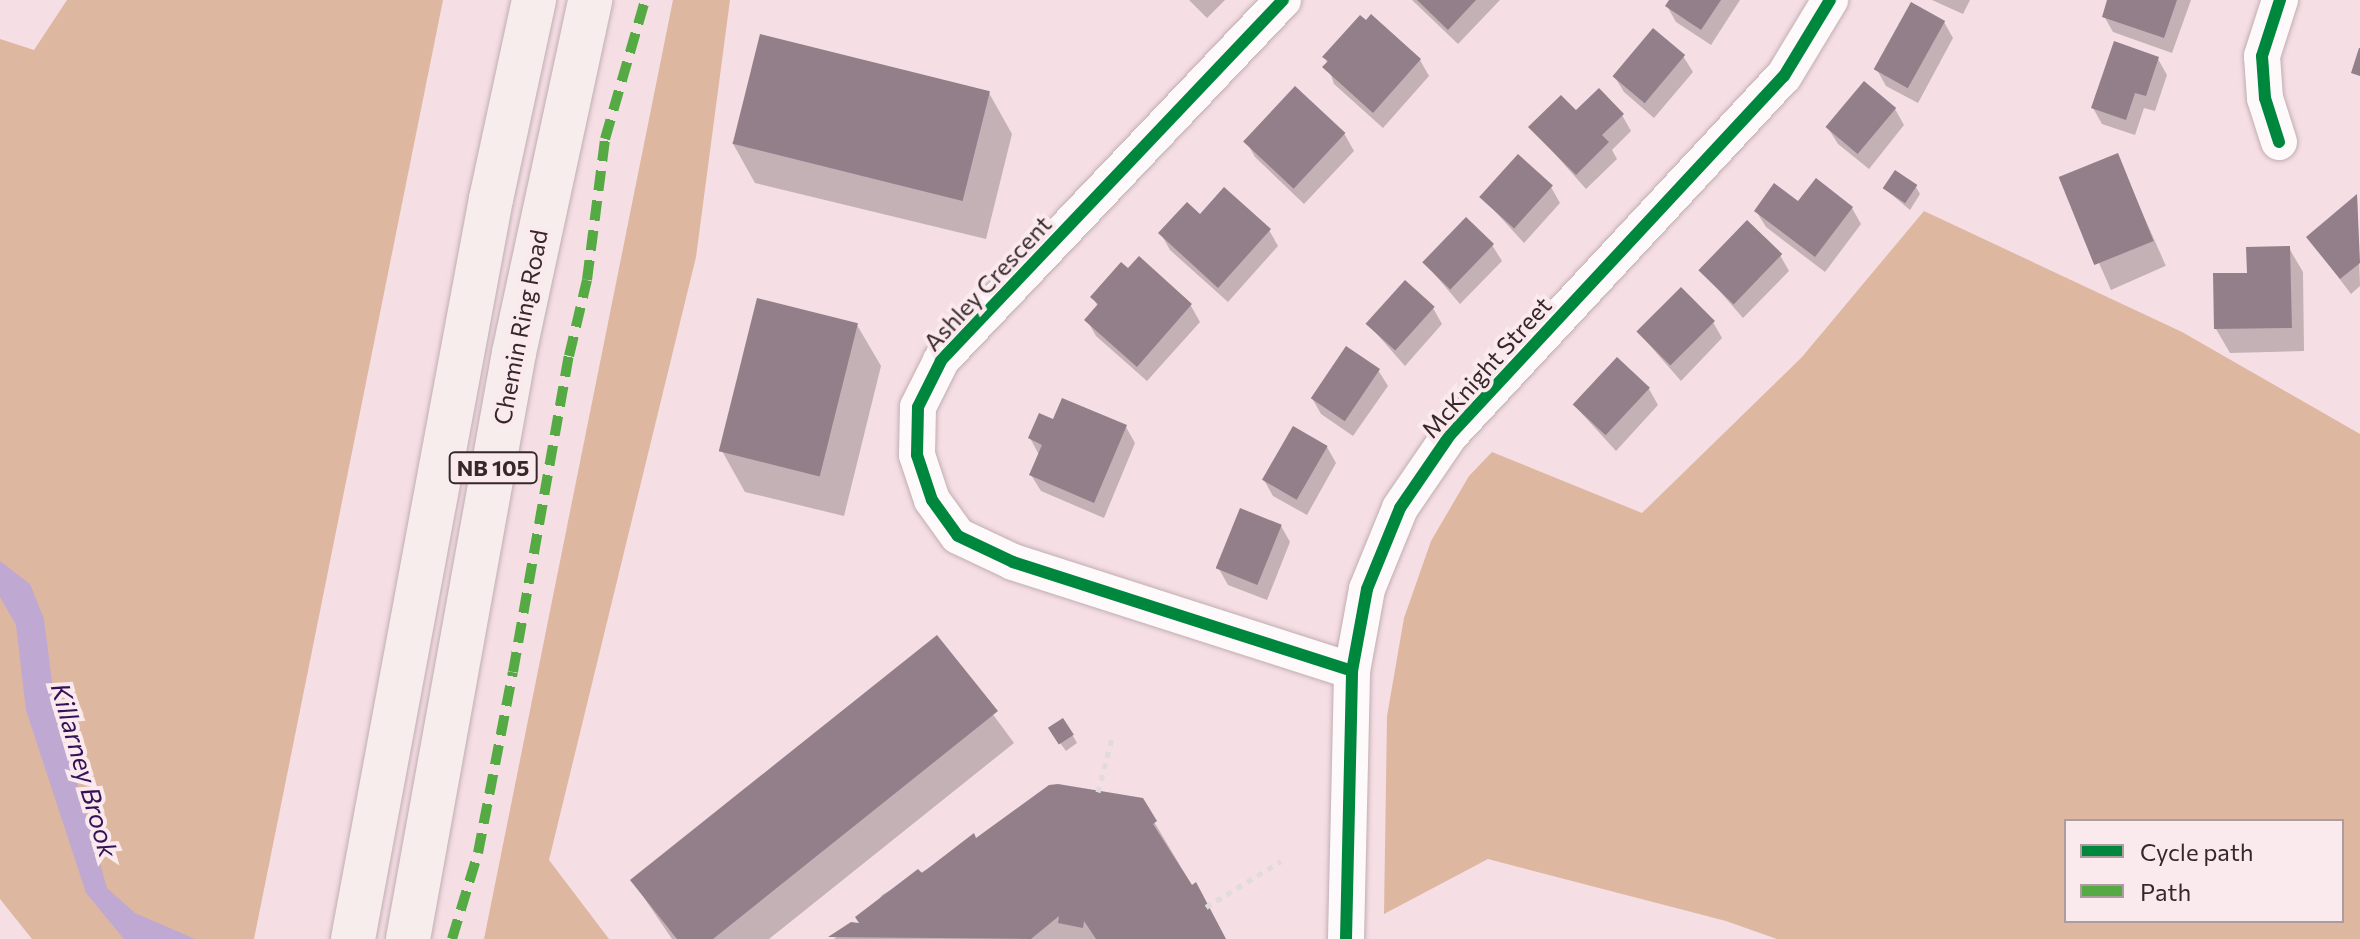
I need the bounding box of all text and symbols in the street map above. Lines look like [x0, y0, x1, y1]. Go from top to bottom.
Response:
street label: Ashley Crescent [917, 210, 1057, 356]
street label: Chemin Ring Road [487, 227, 553, 427]
street label: McKnight Street [1415, 291, 1557, 443]
road number: NB 105 [447, 450, 539, 486]
water label: Killarney Brook [45, 679, 125, 861]
legend [2064, 819, 2344, 923]
text: Cycle path [2140, 837, 2254, 866]
text: Path [2140, 877, 2191, 906]

